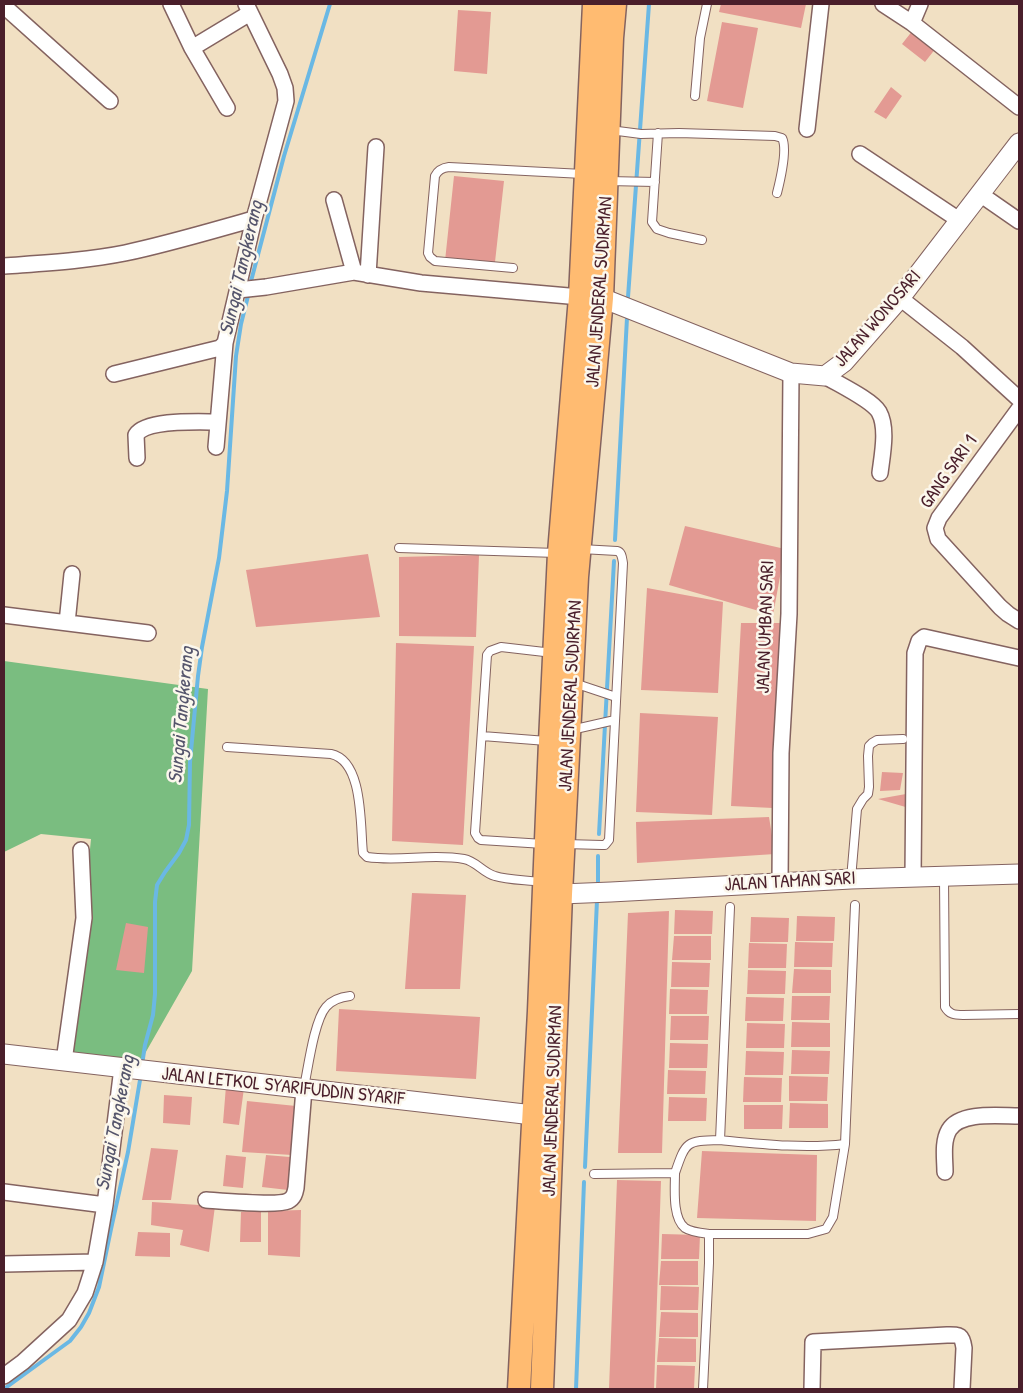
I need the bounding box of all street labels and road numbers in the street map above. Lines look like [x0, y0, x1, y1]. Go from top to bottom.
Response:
street label: JALAN JENDERAL SUDIRMAN [582, 196, 618, 388]
street label: JALAN WONOSARI [830, 266, 926, 372]
street label: GANG SARI 1 [915, 431, 983, 513]
street label: JALAN UMBAN SARI [752, 560, 780, 694]
street label: JALAN JENDERAL SUDIRMAN [555, 600, 587, 792]
street label: JALAN TAMAN SARI [724, 867, 856, 897]
street label: JALAN JENDERAL SUDIRMAN [538, 1005, 568, 1197]
street label: JALAN LETKOL SYARIFUDDIN SYARIF [160, 1063, 406, 1111]

